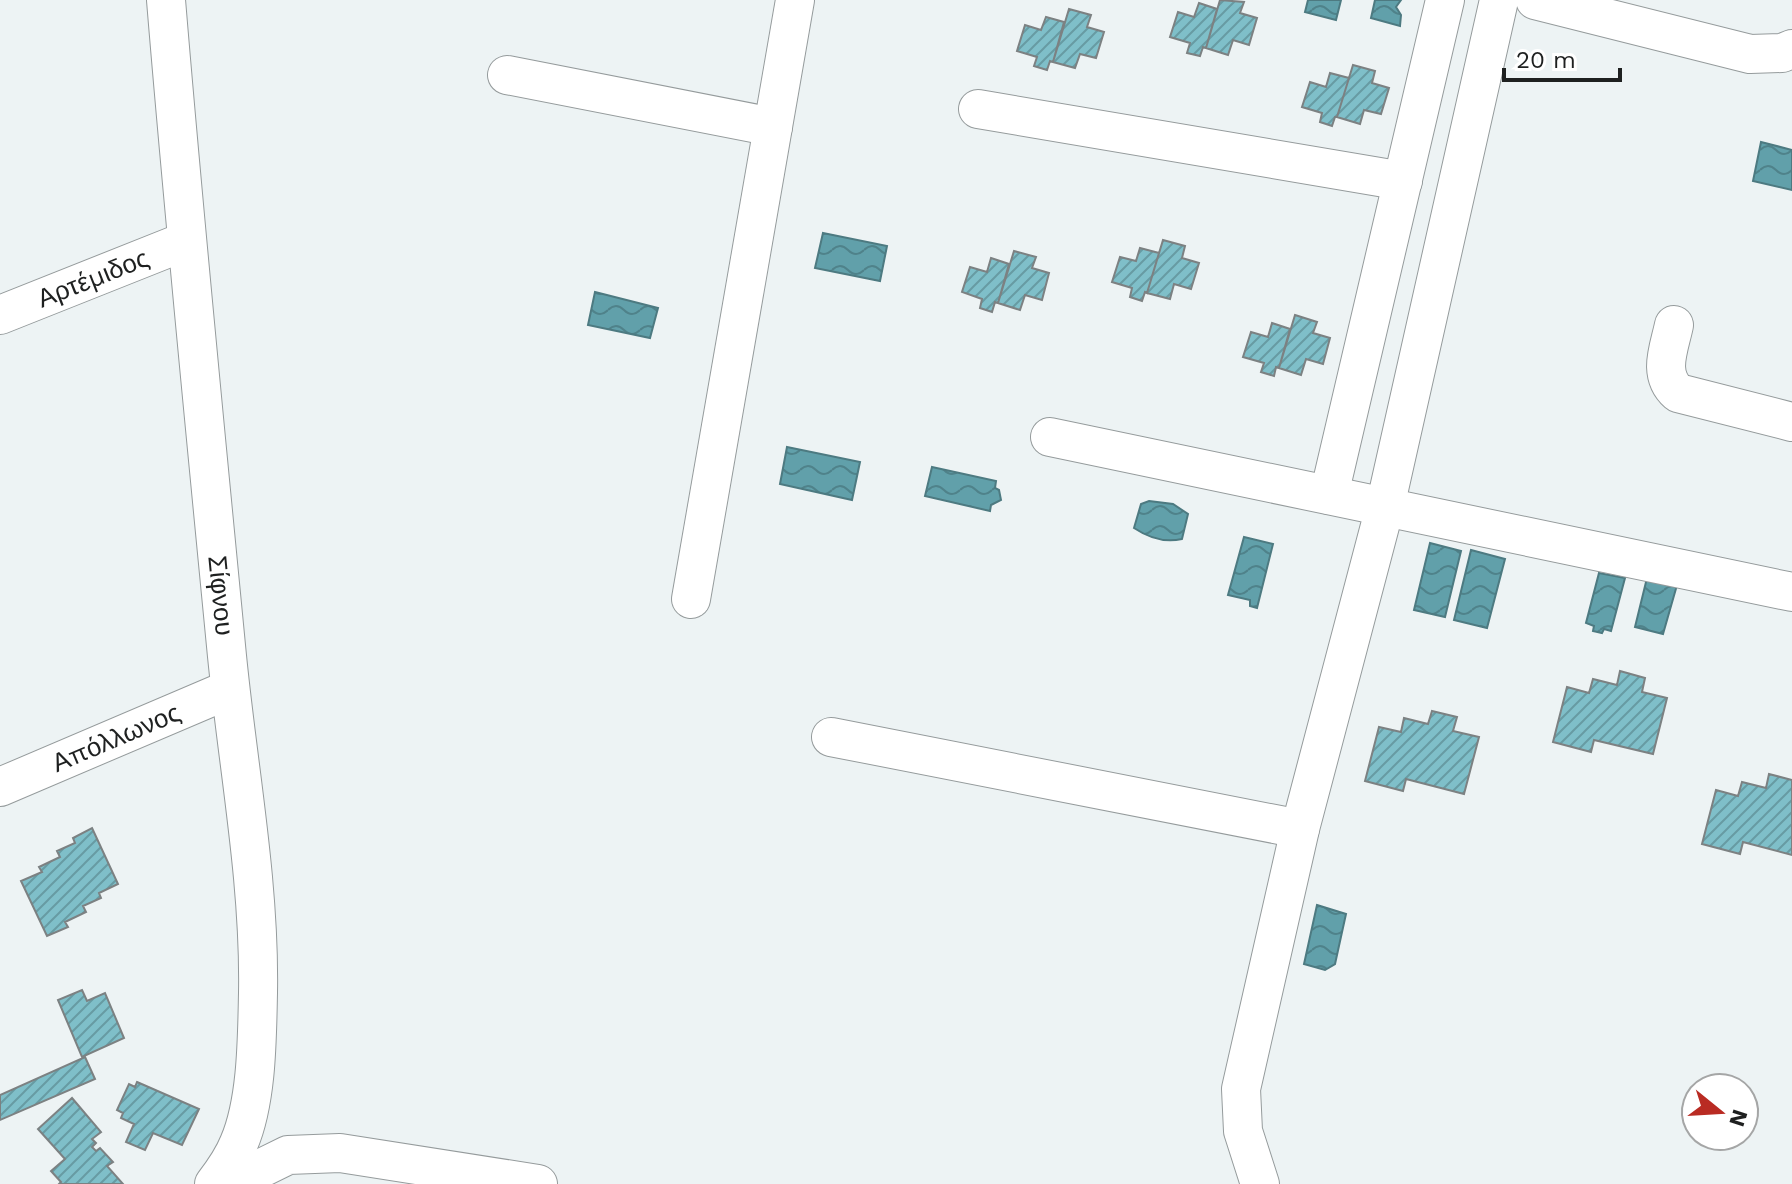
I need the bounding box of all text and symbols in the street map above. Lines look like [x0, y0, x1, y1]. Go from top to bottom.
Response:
scale bar [1504, 32, 1620, 82]
text: 20 m [1516, 46, 1576, 74]
street label: Αρτέμιδος [33, 242, 153, 314]
street label: Σίφνου [202, 554, 240, 637]
street label: Απόλλωνος [47, 697, 185, 778]
north arrow [1680, 1072, 1760, 1152]
text: N [1724, 1106, 1753, 1130]

